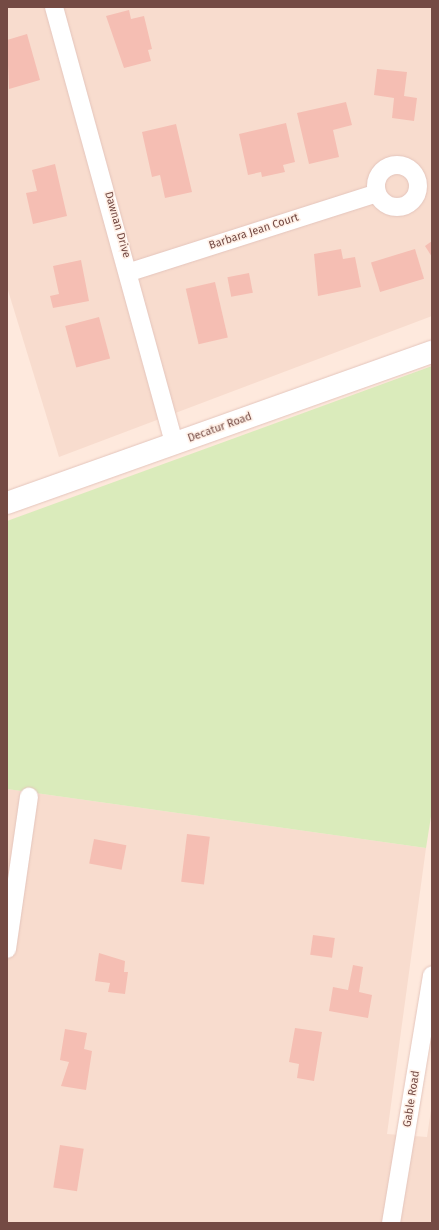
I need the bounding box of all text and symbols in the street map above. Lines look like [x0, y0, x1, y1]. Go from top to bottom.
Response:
street label: Dawnan Drive [101, 190, 133, 260]
street label: Barbara Jean Court [207, 211, 301, 253]
street label: Decatur Road [186, 410, 254, 446]
street label: Gable Road [401, 1070, 423, 1128]

